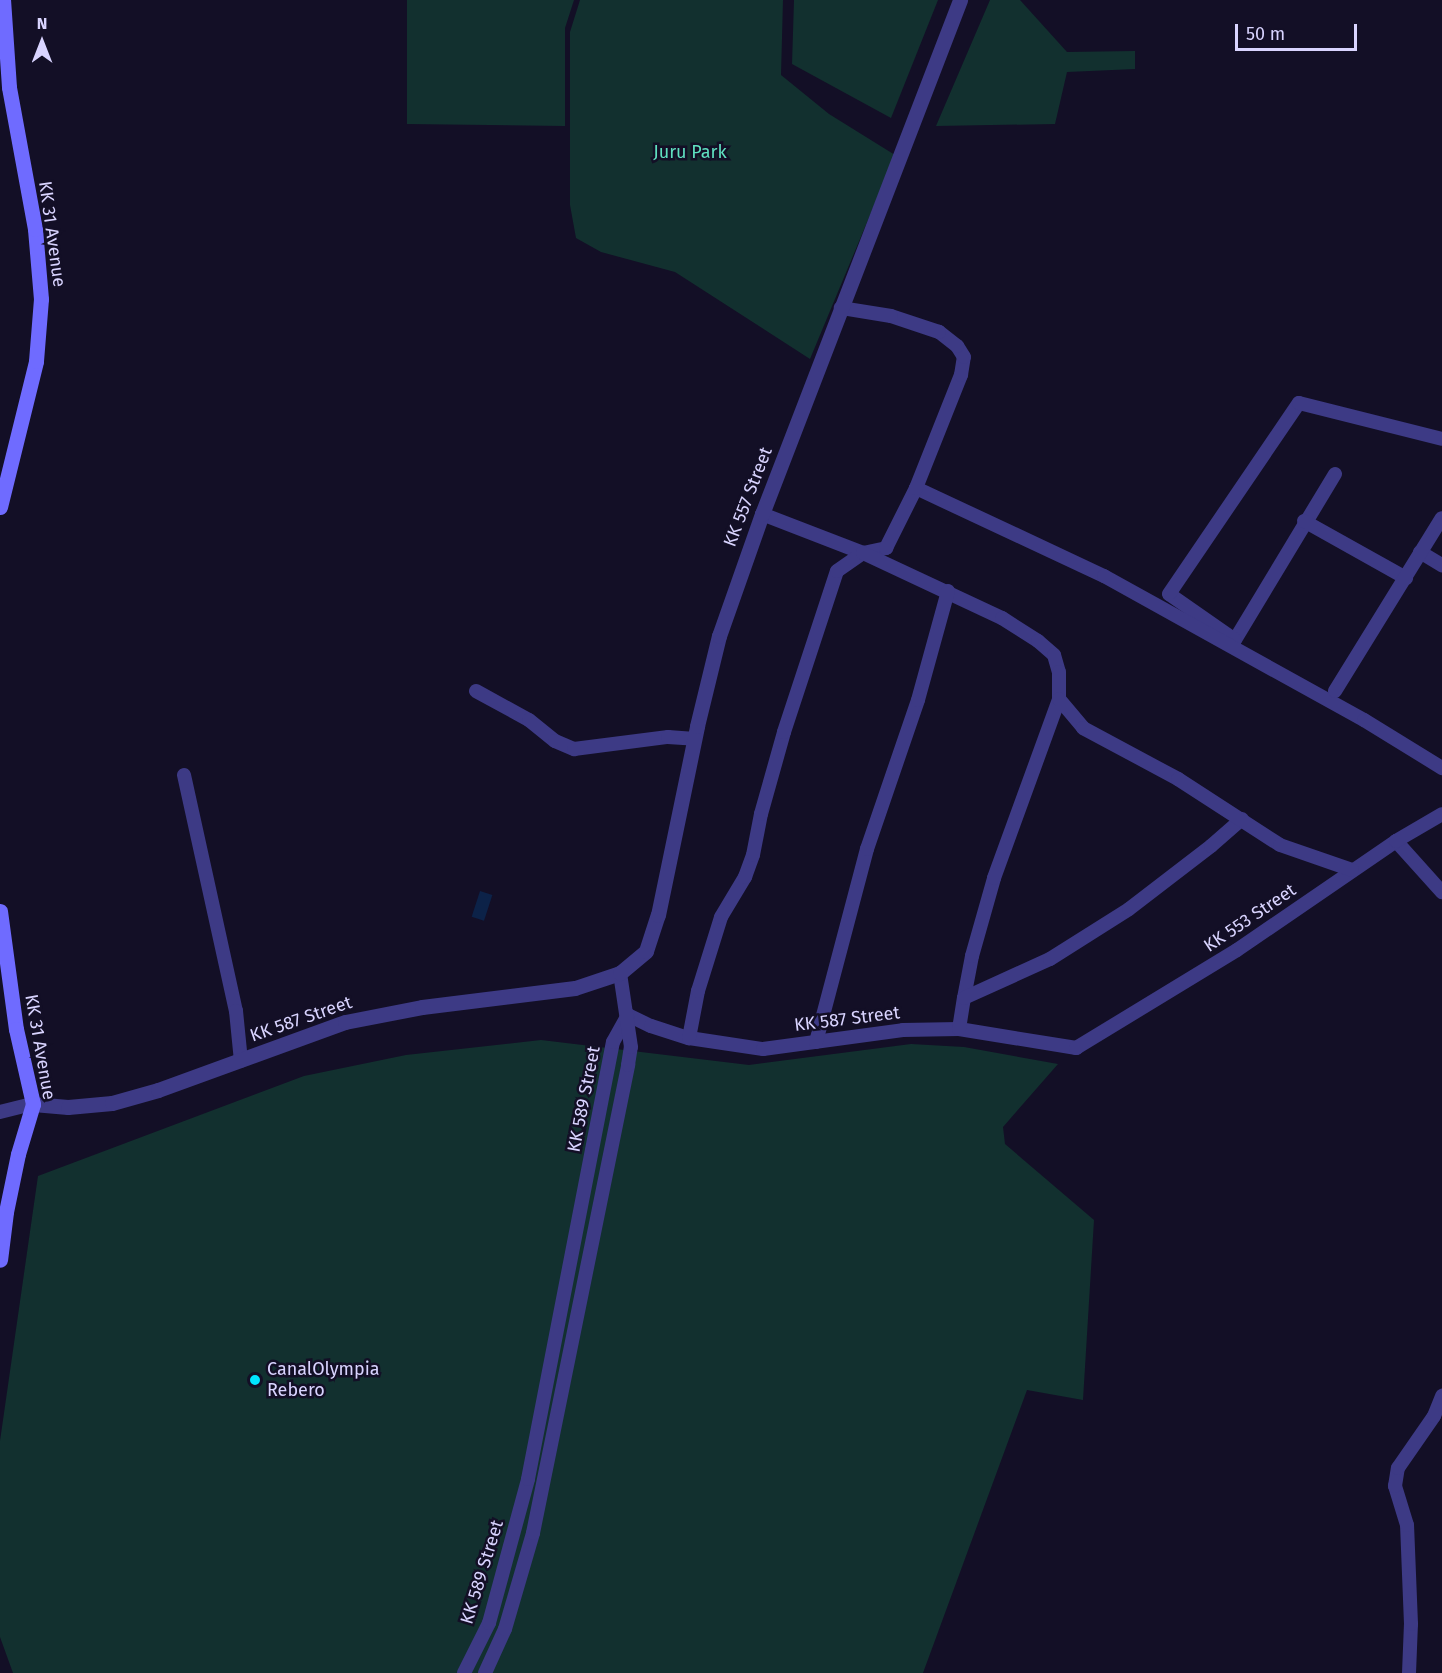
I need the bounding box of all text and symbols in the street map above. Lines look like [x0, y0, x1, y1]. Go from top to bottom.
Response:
north arrow [12, 12, 72, 72]
scale bar [1238, 12, 1360, 50]
text: N [37, 14, 47, 33]
text: 50 m [1246, 23, 1285, 45]
park label: Juru Park [653, 141, 727, 163]
street label: KK 31 Avenue [34, 180, 70, 288]
street label: KK 557 Street [719, 444, 777, 550]
street label: KK 553 Street [1200, 879, 1300, 957]
street label: KK 587 Street [247, 991, 355, 1047]
street label: KK 31 Avenue [20, 993, 60, 1101]
street label: KK 587 Street [793, 1002, 901, 1036]
street label: KK 589 Street [563, 1044, 605, 1154]
place label: CanalOlympia Rebero [267, 1359, 380, 1402]
marker: CanalOlympia Rebero [248, 1373, 262, 1387]
street label: KK 589 Street [456, 1517, 508, 1627]

